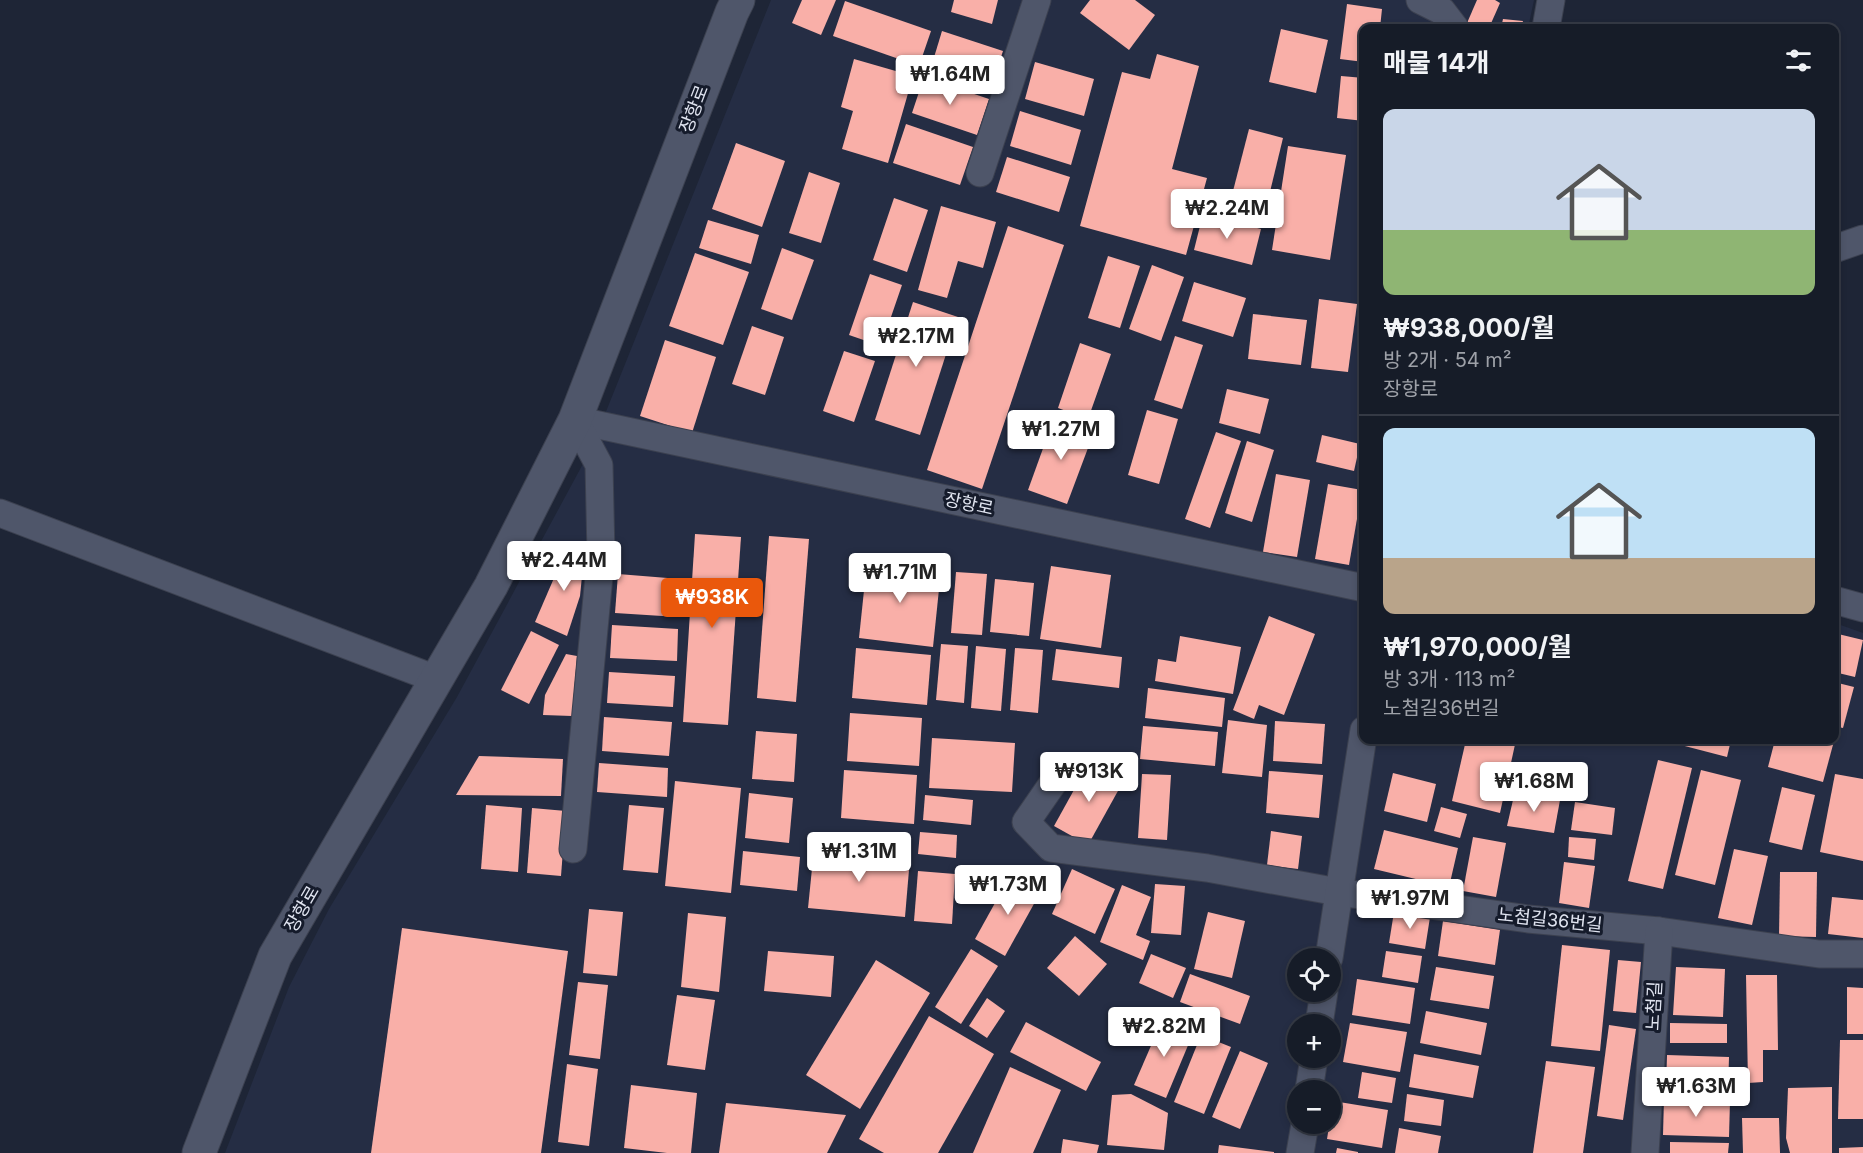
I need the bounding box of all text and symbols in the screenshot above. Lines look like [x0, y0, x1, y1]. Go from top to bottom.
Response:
icon: filters [1782, 44, 1815, 77]
text: 매물 14개 [1383, 47, 1490, 78]
pin: ₩1.64M [901, 55, 999, 106]
text: ₩1.64M [910, 62, 990, 86]
street label: 장항로 [675, 82, 712, 136]
icon: home [1545, 148, 1653, 256]
pin: ₩2.24M [1178, 189, 1276, 240]
text: ₩2.24M [1185, 196, 1269, 220]
text: ₩938,000/월 [1383, 312, 1555, 343]
pin: ₩2.17M [867, 317, 965, 368]
text: ₩2.17M [877, 324, 955, 348]
text: 방 2개 · 54 m² [1383, 348, 1512, 372]
text: 장항로 [1383, 377, 1438, 401]
pin: ₩1.27M [1012, 410, 1110, 461]
text: ₩1.27M [1022, 417, 1100, 441]
icon: home [1545, 467, 1653, 575]
street label: 장항로 [943, 488, 996, 519]
pin: ₩2.44M [515, 541, 613, 592]
text: ₩2.44M [521, 548, 607, 572]
pin: ₩1.71M [851, 553, 949, 604]
text: ₩1.71M [863, 560, 937, 584]
pin: ₩938K [670, 578, 754, 629]
text: ₩938K [675, 585, 749, 609]
text: ₩1,970,000/월 [1383, 631, 1572, 662]
text: 방 3개 · 113 m² [1383, 667, 1515, 691]
text: 노첨길36번길 [1383, 696, 1500, 720]
pin: ₩913K [1047, 752, 1131, 803]
text: ₩913K [1054, 759, 1124, 783]
pin: ₩1.68M [1485, 762, 1583, 813]
text: ₩1.68M [1494, 769, 1574, 793]
pin: ₩1.31M [810, 832, 908, 883]
text: ₩1.31M [821, 839, 897, 863]
pin: ₩1.73M [959, 865, 1057, 916]
text: ₩1.73M [969, 872, 1047, 896]
pin: ₩1.97M [1361, 879, 1459, 930]
street label: 장항로 [280, 882, 323, 936]
text: ₩1.97M [1371, 886, 1449, 910]
street label: 노첨길36번길 [1497, 904, 1603, 935]
map controls [1287, 948, 1341, 1134]
button: locate [1287, 948, 1341, 1002]
street label: 노첨길 [1642, 981, 1665, 1031]
pin: ₩2.82M [1115, 1007, 1213, 1058]
text: ₩2.82M [1122, 1014, 1206, 1038]
button: + [1287, 1014, 1341, 1068]
pin: ₩1.63M [1647, 1067, 1745, 1118]
text: ₩1.63M [1656, 1074, 1736, 1098]
button: − [1287, 1080, 1341, 1134]

